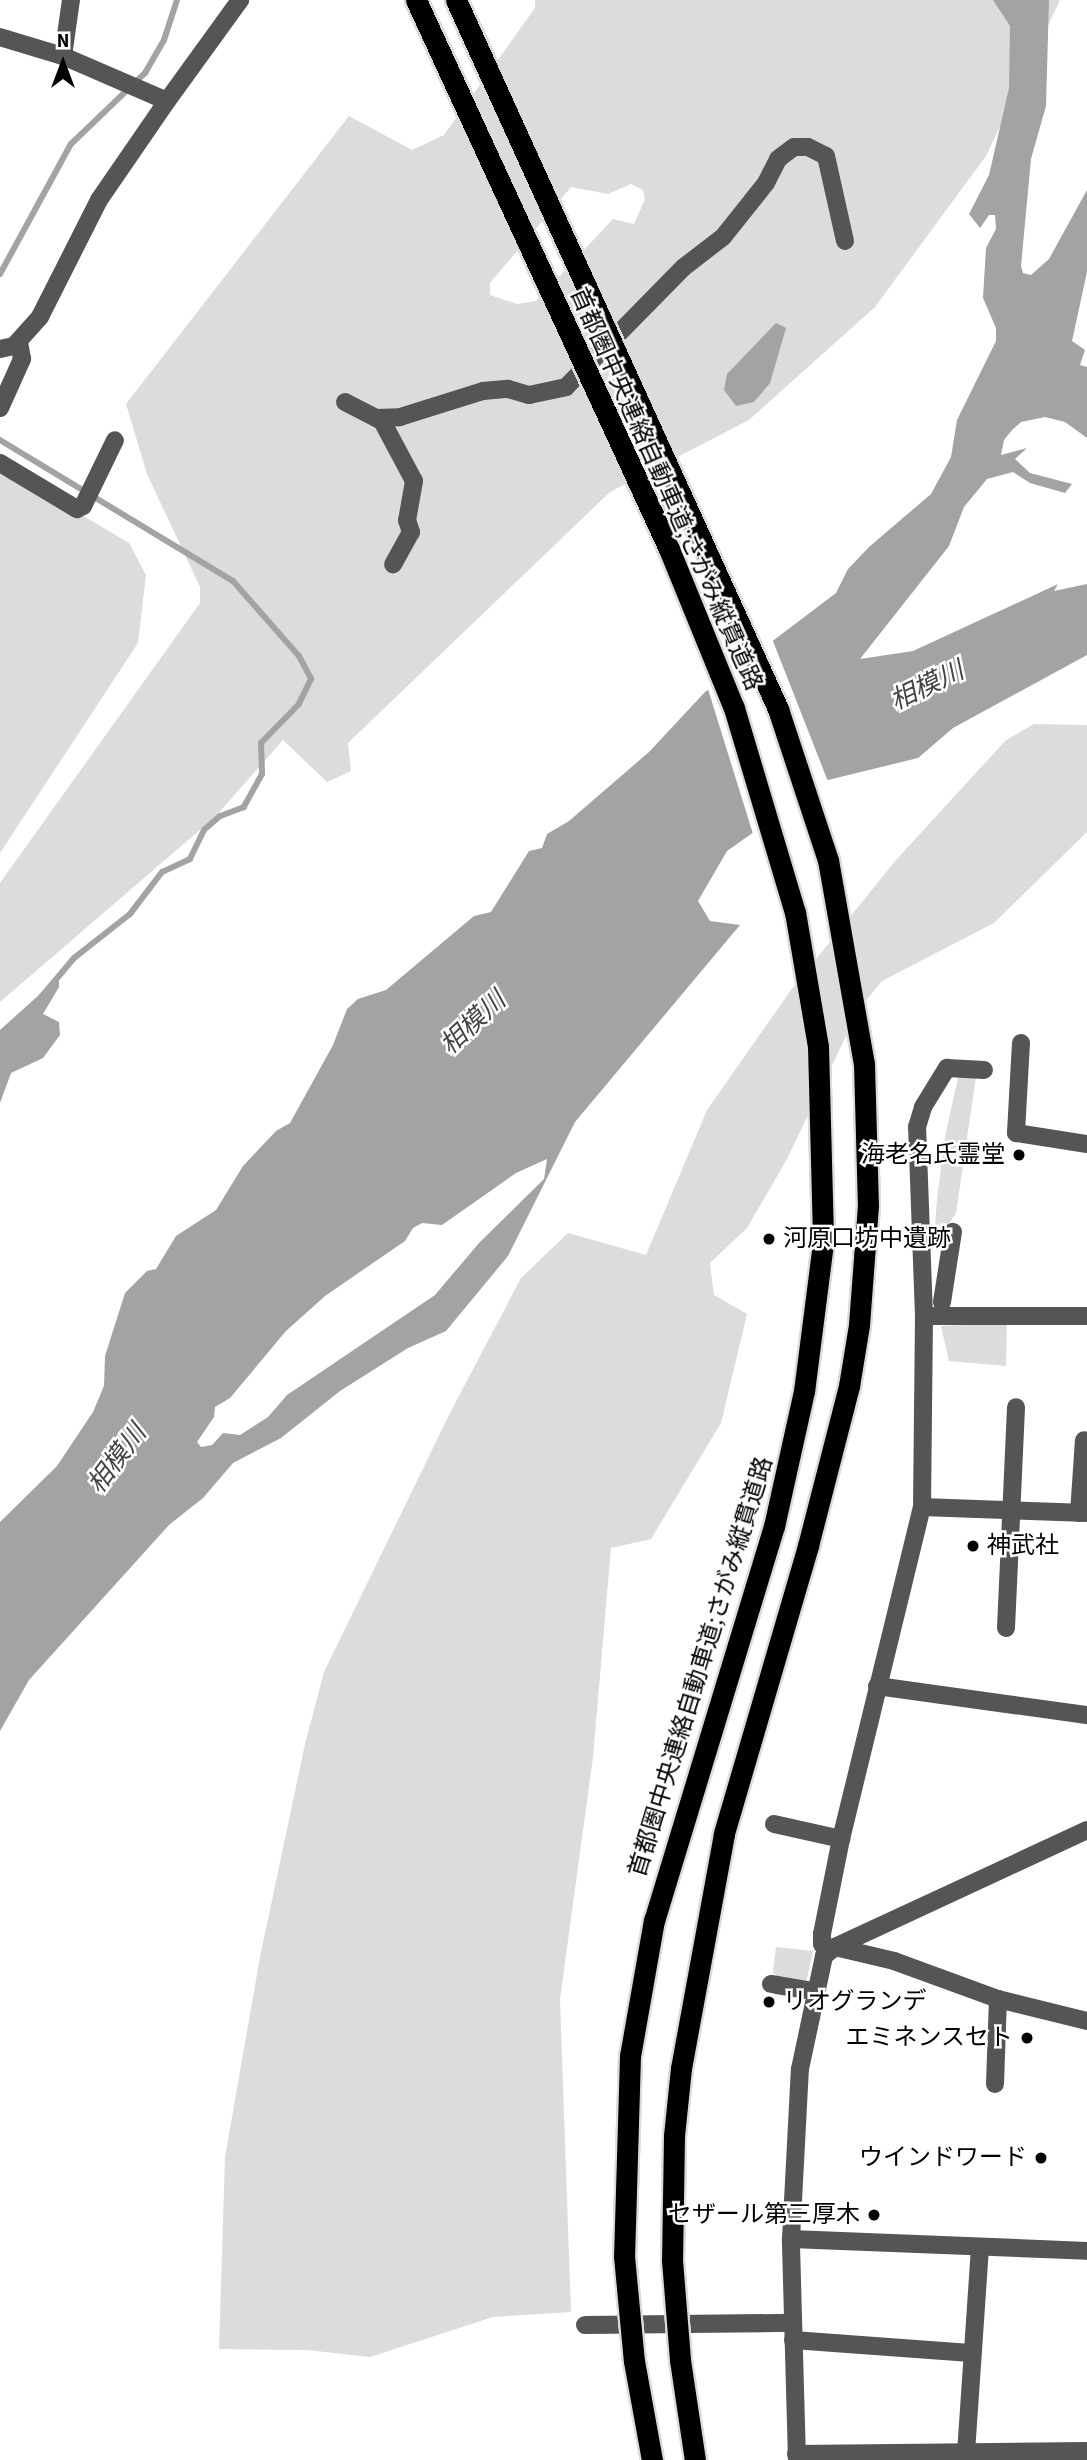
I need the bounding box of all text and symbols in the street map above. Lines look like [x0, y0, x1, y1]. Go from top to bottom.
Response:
north arrow [28, 28, 98, 98]
text: N [57, 28, 69, 55]
street label: 首都圏中央連絡自動車道;さがみ縦貫道路 [564, 283, 768, 695]
water label: 相模川 [885, 655, 969, 717]
water label: 相模川 [434, 985, 512, 1061]
place label: 海老名氏霊堂 [861, 1141, 1005, 1169]
marker: 海老名氏霊堂 [1011, 1147, 1027, 1163]
place label: 河原口坊中遺跡 [783, 1225, 951, 1253]
marker: 河原口坊中遺跡 [761, 1231, 777, 1247]
water label: 相模川 [81, 1418, 153, 1500]
street label: 首都圏中央連絡自動車道;さがみ縦貫道路 [623, 1453, 779, 1881]
place label: 神武社 [987, 1532, 1059, 1560]
marker: 神武社 [965, 1538, 981, 1554]
place label: リオグランデ [783, 1988, 927, 2016]
marker: リオグランデ [761, 1994, 777, 2010]
place label: エミネンスセト [845, 2024, 1013, 2052]
marker: エミネンスセト [1019, 2030, 1035, 2046]
place label: ウインドワード [859, 2144, 1027, 2172]
marker: ウインドワード [1033, 2150, 1049, 2166]
place label: セザール第三厚木 [668, 2201, 860, 2229]
marker: セザール第三厚木 [866, 2207, 882, 2223]

